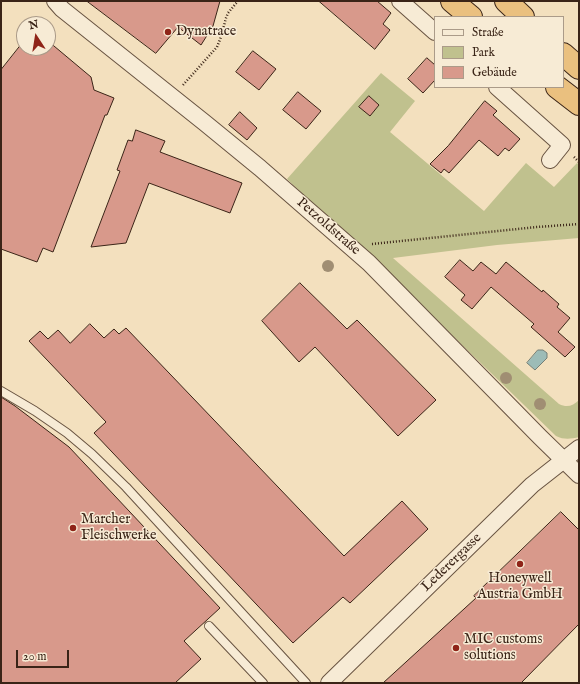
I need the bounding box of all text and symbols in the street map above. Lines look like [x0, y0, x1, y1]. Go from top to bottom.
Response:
north arrow [16, 16, 56, 56]
legend [434, 16, 564, 88]
text: N [28, 17, 40, 33]
place label: Dynatrace [176, 24, 236, 40]
text: Straße [472, 25, 504, 40]
marker: Dynatrace [163, 27, 173, 37]
text: Park [472, 45, 495, 60]
text: Gebäude [472, 65, 517, 80]
street label: Petzoldstraße [293, 195, 363, 259]
place label: Marcher Fleischwerke [81, 512, 156, 544]
marker: Marcher Fleischwerke [68, 523, 78, 533]
street label: Lederergasse [418, 530, 486, 596]
marker: Honeywell Austria GmbH [515, 559, 525, 569]
place label: Honeywell Austria GmbH [477, 571, 563, 604]
place label: MIC customs solutions [464, 632, 542, 664]
scale bar [18, 642, 71, 668]
marker: MIC customs solutions [451, 643, 461, 653]
text: 20 m [23, 649, 46, 664]

